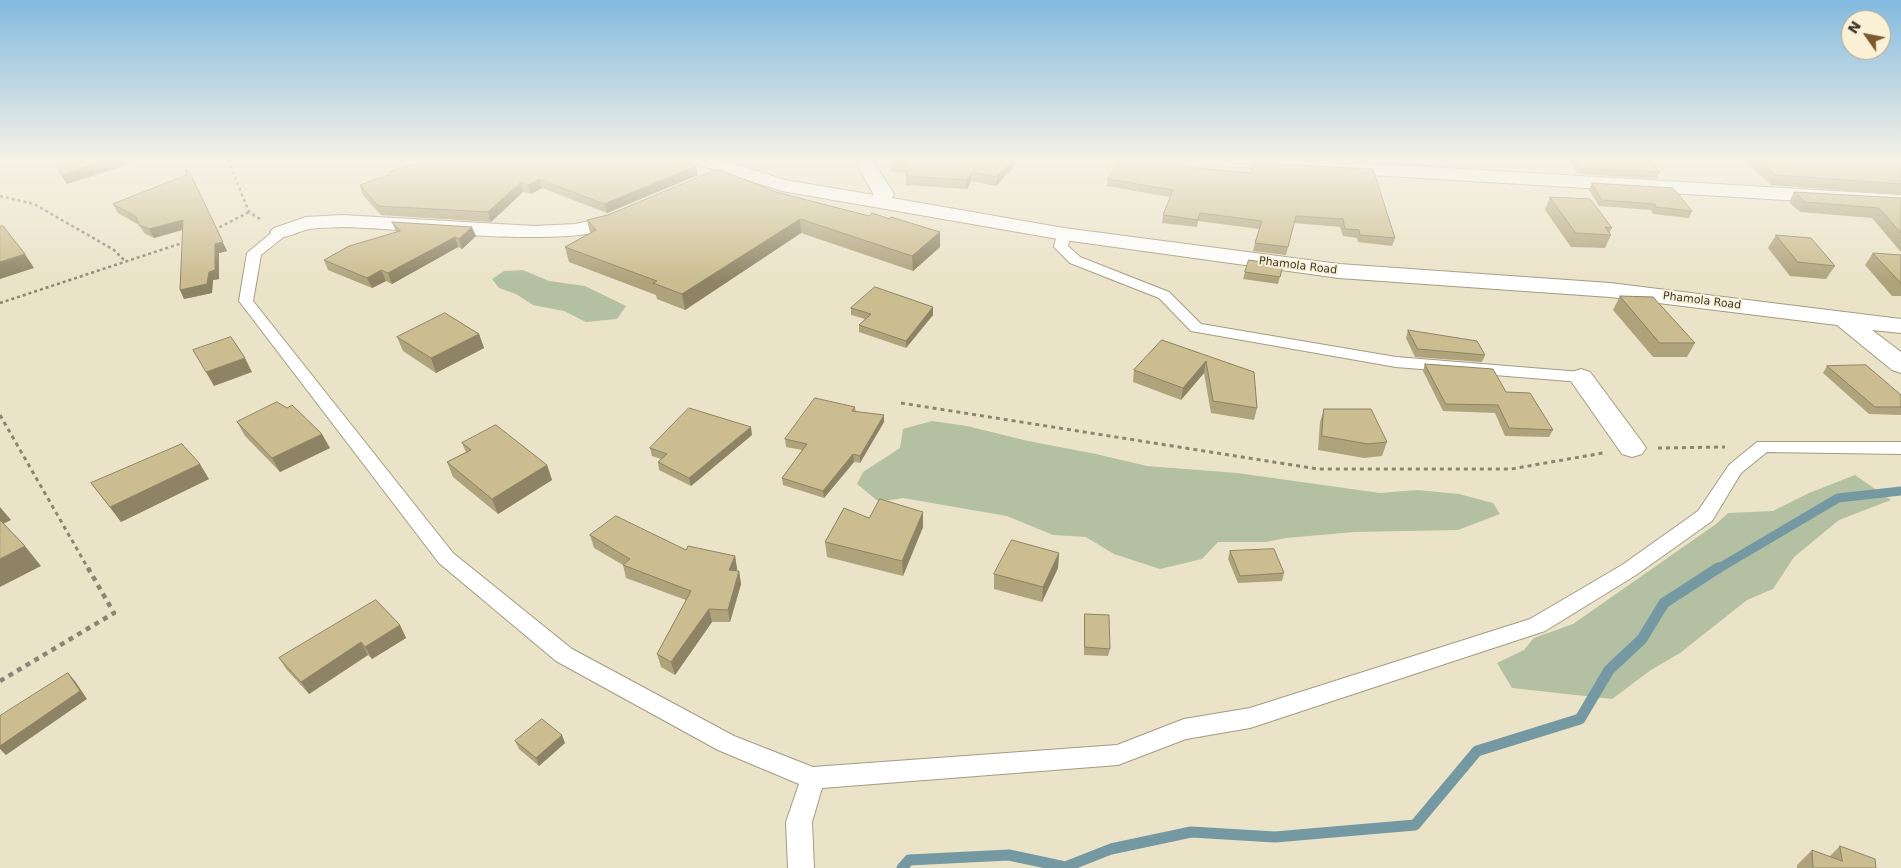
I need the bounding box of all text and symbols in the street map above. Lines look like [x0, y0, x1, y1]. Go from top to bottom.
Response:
north arrow [1841, 10, 1891, 60]
text: N [1844, 18, 1864, 37]
street label: Phamola Road [1258, 255, 1338, 277]
street label: Phamola Road [1662, 290, 1742, 312]

